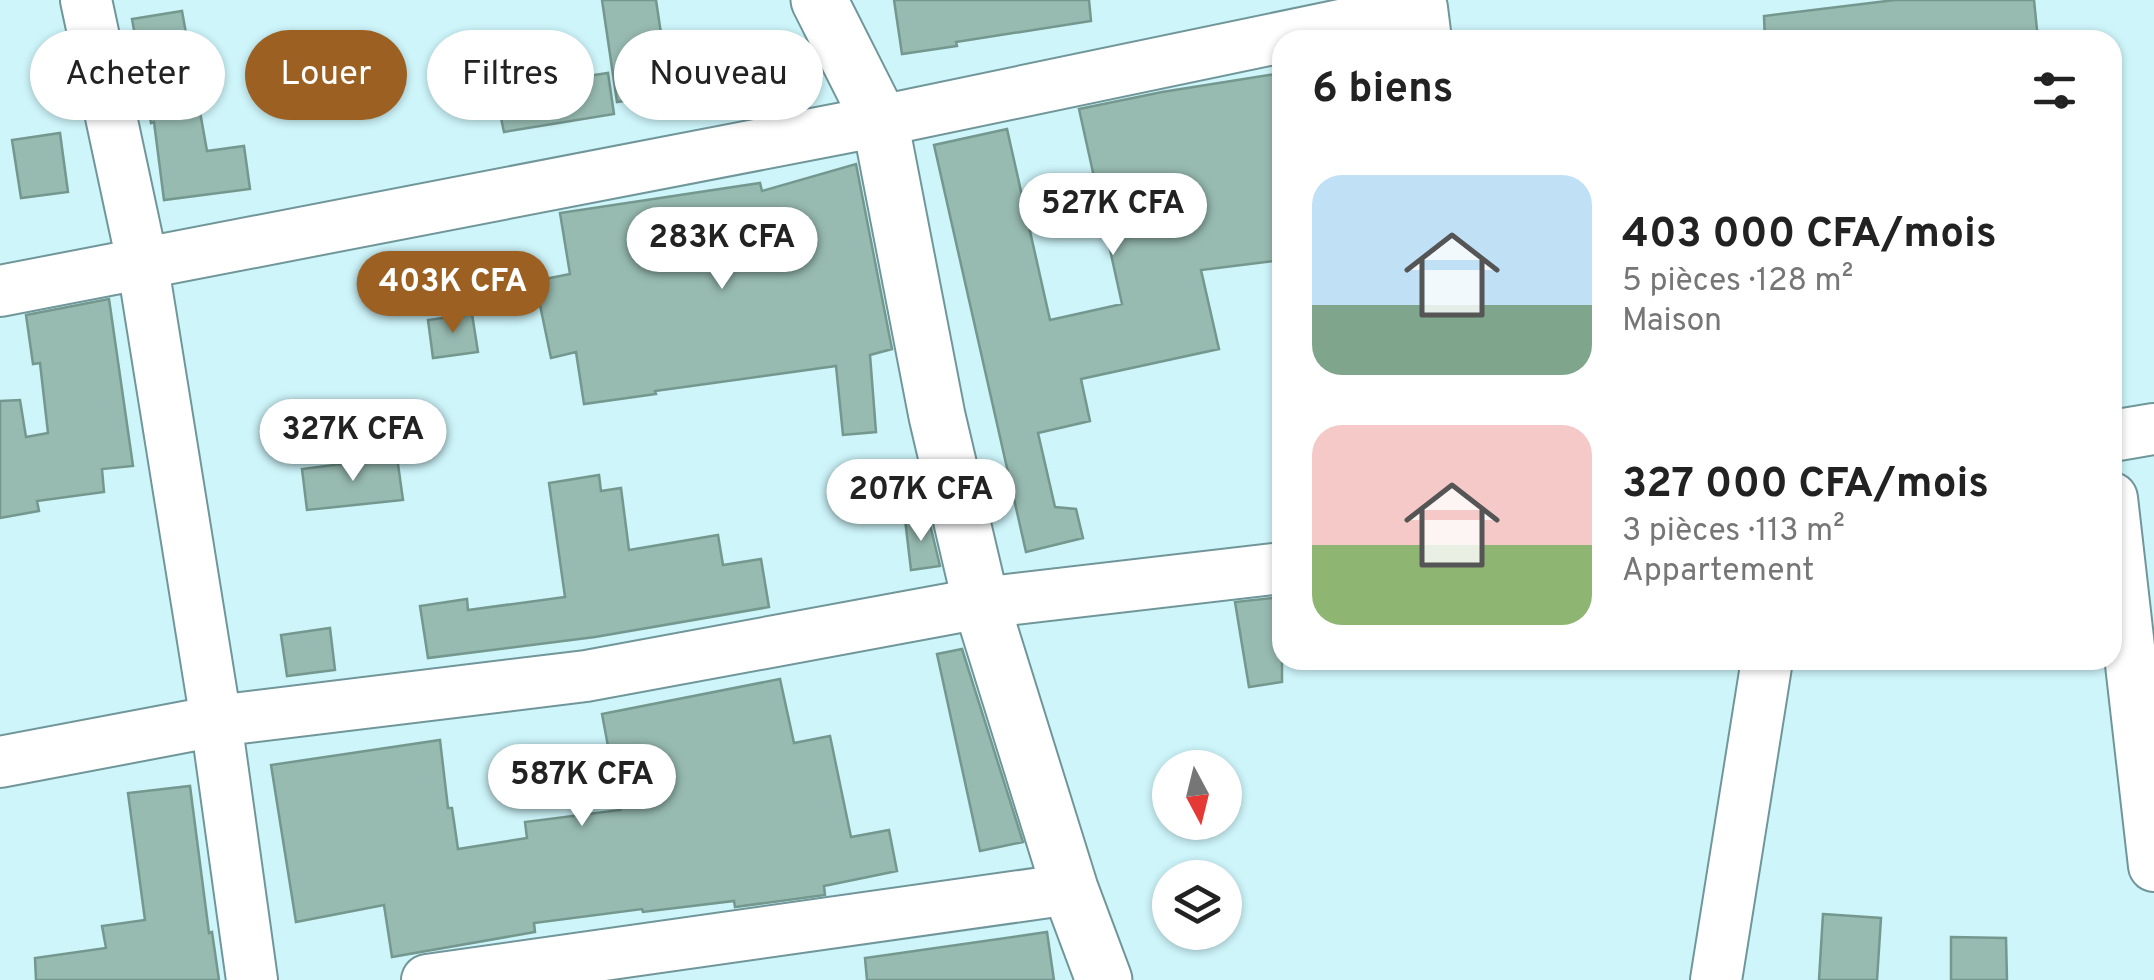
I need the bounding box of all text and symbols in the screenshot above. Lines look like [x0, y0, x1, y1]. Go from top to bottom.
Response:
chip: Acheter [30, 30, 225, 120]
chip: Louer [245, 30, 407, 120]
chip: Filtres [427, 30, 594, 120]
chip: Nouveau [614, 30, 823, 120]
icon: filters [2027, 63, 2082, 118]
text: 6 biens [1312, 64, 1454, 117]
pin: 527K CFA [1010, 173, 1216, 258]
text: 527K CFA [1041, 185, 1185, 225]
pin: 283K CFA [619, 207, 825, 292]
text: 403 000 CFA/mois [1622, 209, 1997, 262]
icon: home [1392, 215, 1512, 335]
text: 283K CFA [649, 219, 795, 259]
pin: 403K CFA [350, 251, 556, 336]
text: 5 pièces · 128 m² [1622, 262, 1853, 302]
text: 403K CFA [379, 263, 527, 303]
text: Maison [1622, 302, 1722, 342]
pin: 327K CFA [250, 399, 456, 484]
text: 327K CFA [282, 411, 424, 451]
pin: 207K CFA [818, 459, 1024, 544]
text: 327 000 CFA/mois [1622, 459, 1989, 512]
icon: home [1392, 465, 1512, 585]
text: 207K CFA [848, 471, 994, 511]
text: 3 pièces · 113 m² [1622, 512, 1845, 552]
text: Appartement [1622, 552, 1814, 592]
pin: 587K CFA [479, 744, 685, 829]
north arrow [1152, 750, 1242, 840]
map controls [1152, 750, 1242, 950]
text: 587K CFA [510, 756, 654, 796]
button: layers [1152, 860, 1242, 950]

